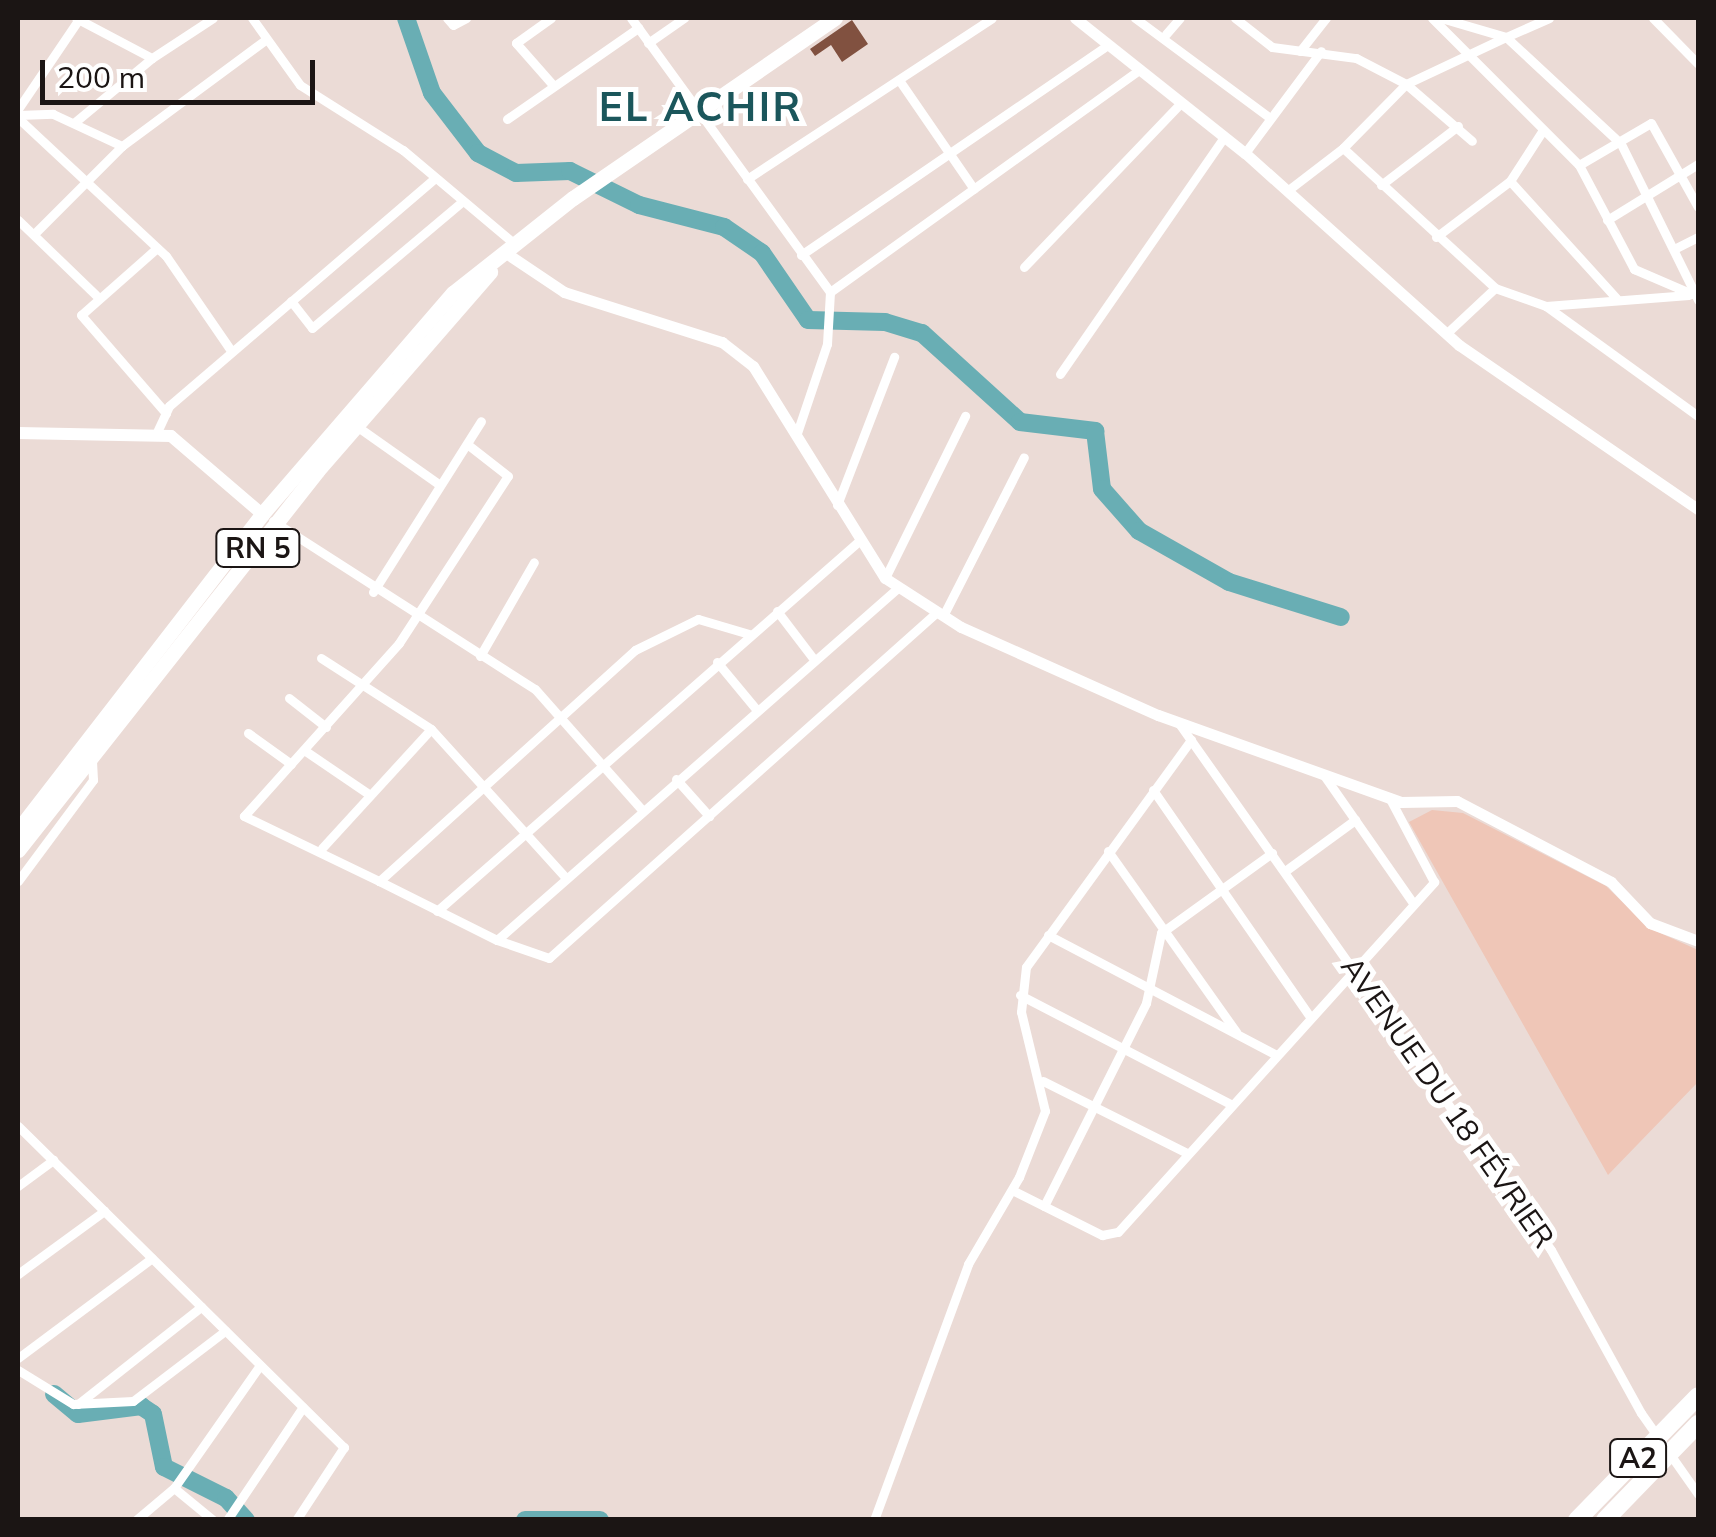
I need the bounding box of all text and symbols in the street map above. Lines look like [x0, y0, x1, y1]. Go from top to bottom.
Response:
scale bar [45, 40, 320, 102]
text: 200 m [57, 58, 145, 96]
district label: EL ACHIR [599, 82, 803, 130]
road number: RN 5 [213, 525, 303, 571]
street label: AVENUE DU 18 FÉVRIER [1334, 950, 1562, 1254]
road number: A2 [1608, 1435, 1668, 1481]

